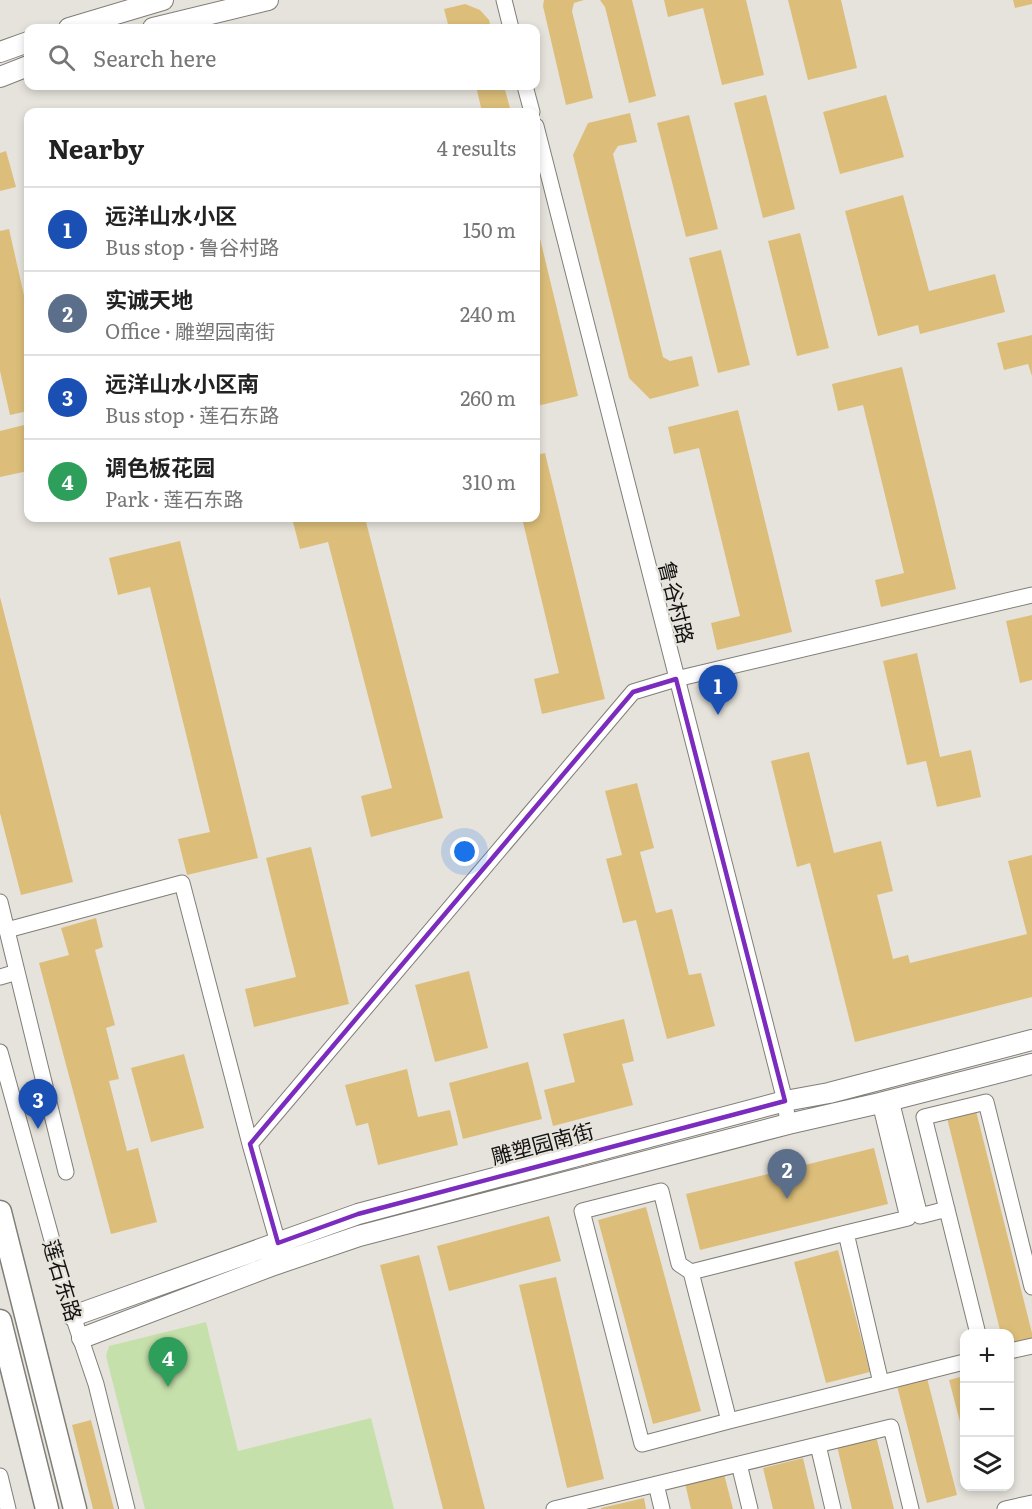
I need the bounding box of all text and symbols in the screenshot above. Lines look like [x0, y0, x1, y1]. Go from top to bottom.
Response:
search box [24, 24, 540, 90]
icon: search [45, 41, 78, 74]
text: Search here [93, 41, 216, 74]
text: Nearby [48, 128, 144, 167]
text: 4 results [437, 132, 516, 162]
text: 远洋山水小区 [105, 198, 237, 231]
text: 1 [63, 214, 72, 244]
text: 150 m [463, 214, 516, 244]
text: Bus stop · 鲁谷村路 [105, 231, 279, 261]
text: 实诚天地 [105, 282, 193, 315]
text: 2 [62, 298, 73, 328]
text: 240 m [460, 298, 516, 328]
text: Office · 雕塑园南街 [105, 315, 275, 345]
text: 远洋山水小区南 [105, 366, 259, 399]
text: 3 [62, 382, 73, 412]
text: 260 m [460, 382, 516, 412]
text: Bus stop · 莲石东路 [105, 399, 279, 429]
text: 调色板花园 [105, 450, 215, 483]
text: 4 [61, 466, 74, 496]
text: 310 m [462, 466, 516, 496]
text: Park · 莲石东路 [105, 483, 244, 513]
street label: 鲁谷村路 [653, 557, 703, 647]
pin: 1 [698, 666, 738, 715]
your location [450, 837, 479, 866]
pin: 3 [18, 1080, 57, 1129]
street label: 雕塑园南街 [487, 1113, 597, 1171]
pin: 2 [768, 1150, 806, 1199]
street label: 莲石东路 [37, 1235, 91, 1325]
map controls [960, 1329, 1014, 1491]
button: + [960, 1329, 1014, 1383]
pin: 4 [148, 1338, 188, 1387]
button: − [960, 1383, 1014, 1437]
button: layers [960, 1437, 1014, 1491]

